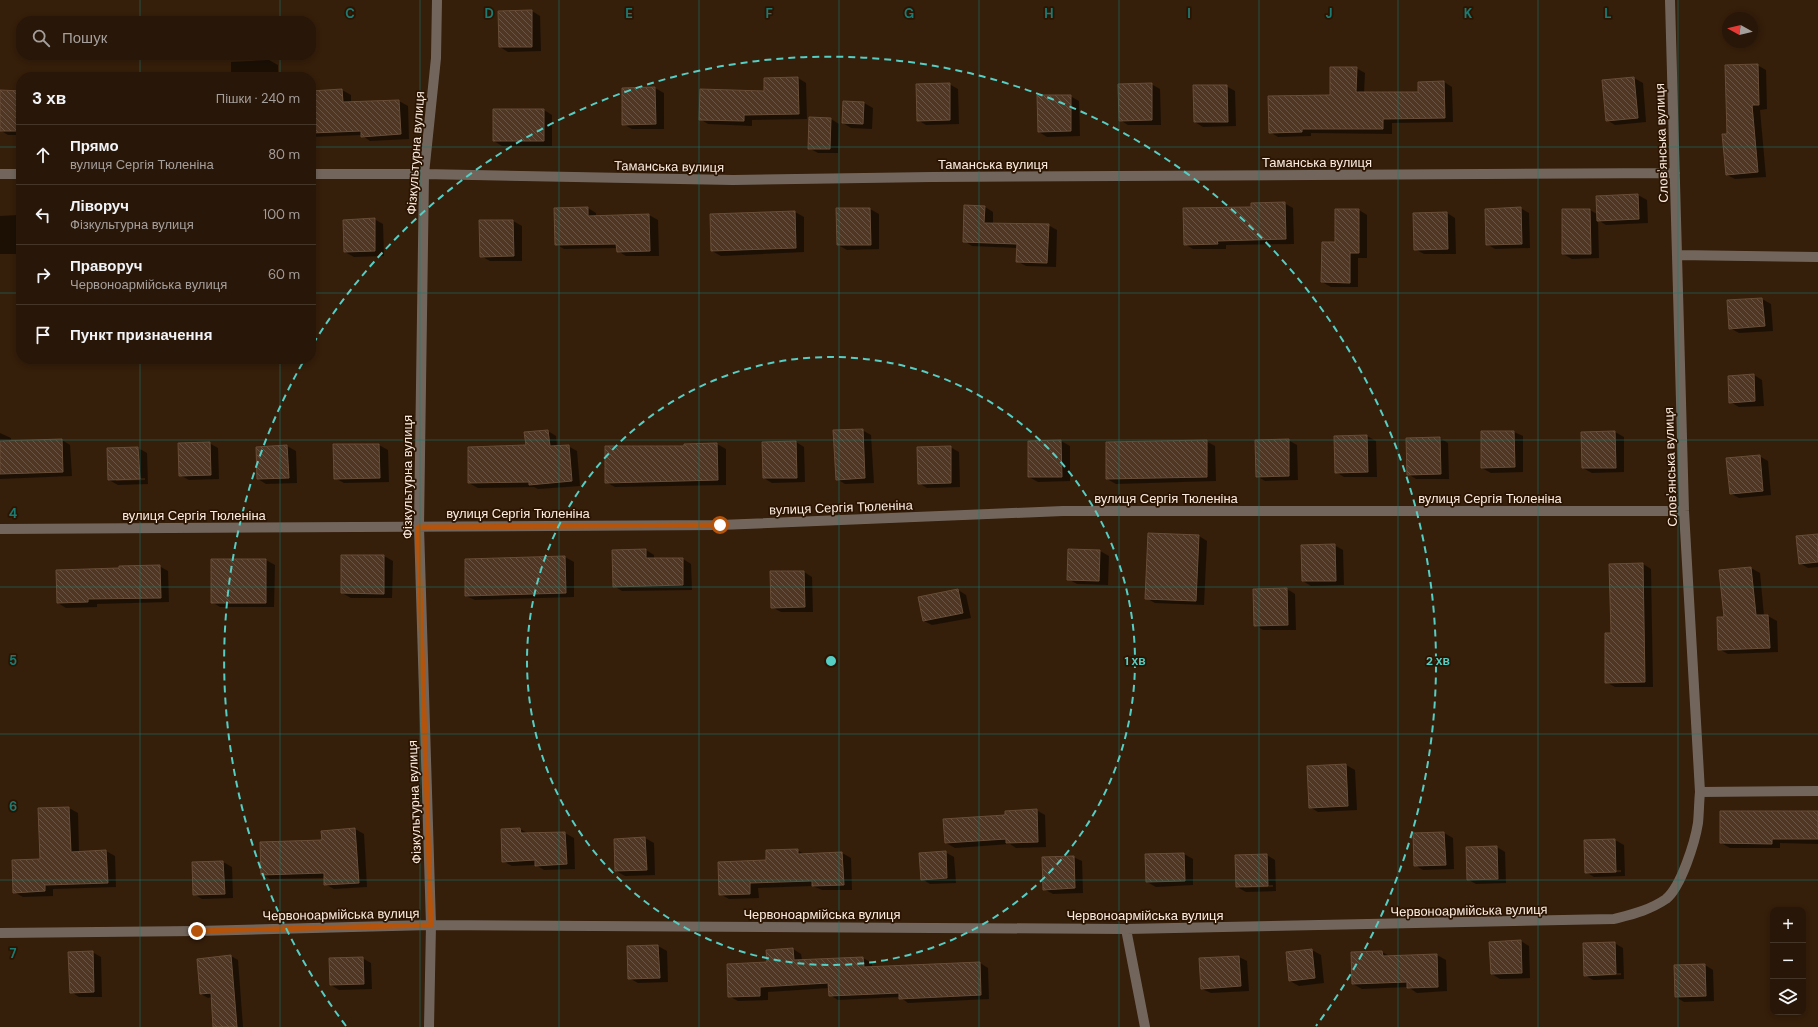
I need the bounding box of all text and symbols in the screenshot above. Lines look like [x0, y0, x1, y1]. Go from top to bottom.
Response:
text: C [345, 5, 355, 22]
text: D [484, 5, 494, 22]
text: E [625, 5, 633, 22]
text: F [765, 5, 773, 22]
text: G [904, 5, 914, 22]
text: H [1044, 5, 1054, 22]
text: I [1187, 5, 1191, 22]
text: J [1325, 5, 1333, 22]
text: K [1464, 5, 1473, 22]
text: L [1604, 5, 1612, 22]
north arrow [1722, 12, 1758, 48]
search box [16, 16, 316, 60]
icon: search [30, 27, 52, 49]
text: Пошук [62, 28, 107, 48]
street label: Слов'янська вулиця [1651, 83, 1672, 203]
text: 3 хв [32, 87, 66, 109]
text: Пішки · 240 m [216, 90, 300, 107]
street label: Фізкультурна вулиця [403, 91, 428, 215]
text: Прямо [70, 136, 119, 156]
icon: ahead [32, 144, 54, 166]
text: 80 m [268, 146, 300, 163]
street label: Таманська вулиця [1262, 154, 1372, 171]
text: вулиця Сергія Тюленіна [70, 156, 214, 173]
street label: Таманська вулиця [938, 156, 1048, 173]
street label: Таманська вулиця [614, 157, 724, 176]
text: Ліворуч [70, 196, 129, 216]
icon: left [32, 204, 54, 226]
text: 100 m [263, 206, 300, 223]
text: Фізкультурна вулиця [70, 216, 194, 233]
text: Праворуч [70, 256, 143, 276]
icon: right [32, 264, 54, 286]
text: 60 m [268, 266, 300, 283]
text: Червоноармійська вулиця [70, 276, 227, 293]
icon: arrive [32, 324, 54, 346]
text: Пункт призначення [70, 325, 212, 345]
street label: Слов'янська вулиця [1660, 407, 1681, 527]
street label: Фізкультурна вулиця [399, 415, 416, 539]
street label: вулиця Сергія Тюленіна [1094, 490, 1239, 507]
street label: вулиця Сергія Тюленіна [1418, 490, 1563, 507]
street label: вулиця Сергія Тюленіна [769, 496, 914, 519]
text: 4 [9, 505, 17, 522]
street label: вулиця Сергія Тюленіна [446, 505, 591, 522]
street label: вулиця Сергія Тюленіна [122, 507, 267, 524]
route start [711, 516, 729, 534]
text: 5 [9, 652, 17, 669]
text: 1 хв [1124, 653, 1146, 669]
text: 2 хв [1426, 653, 1450, 669]
centre of rings [824, 654, 838, 668]
street label: Фізкультурна вулиця [404, 740, 425, 864]
text: 6 [9, 798, 17, 815]
street label: Червоноармійська вулиця [1390, 901, 1548, 920]
street label: Червоноармійська вулиця [262, 905, 420, 924]
street label: Червоноармійська вулиця [743, 906, 901, 923]
street label: Червоноармійська вулиця [1066, 907, 1224, 924]
map controls [1770, 907, 1806, 1015]
button: + [1770, 907, 1806, 943]
route end [188, 922, 206, 940]
button: − [1770, 943, 1806, 979]
text: 7 [10, 945, 17, 962]
button: layers [1770, 979, 1806, 1015]

